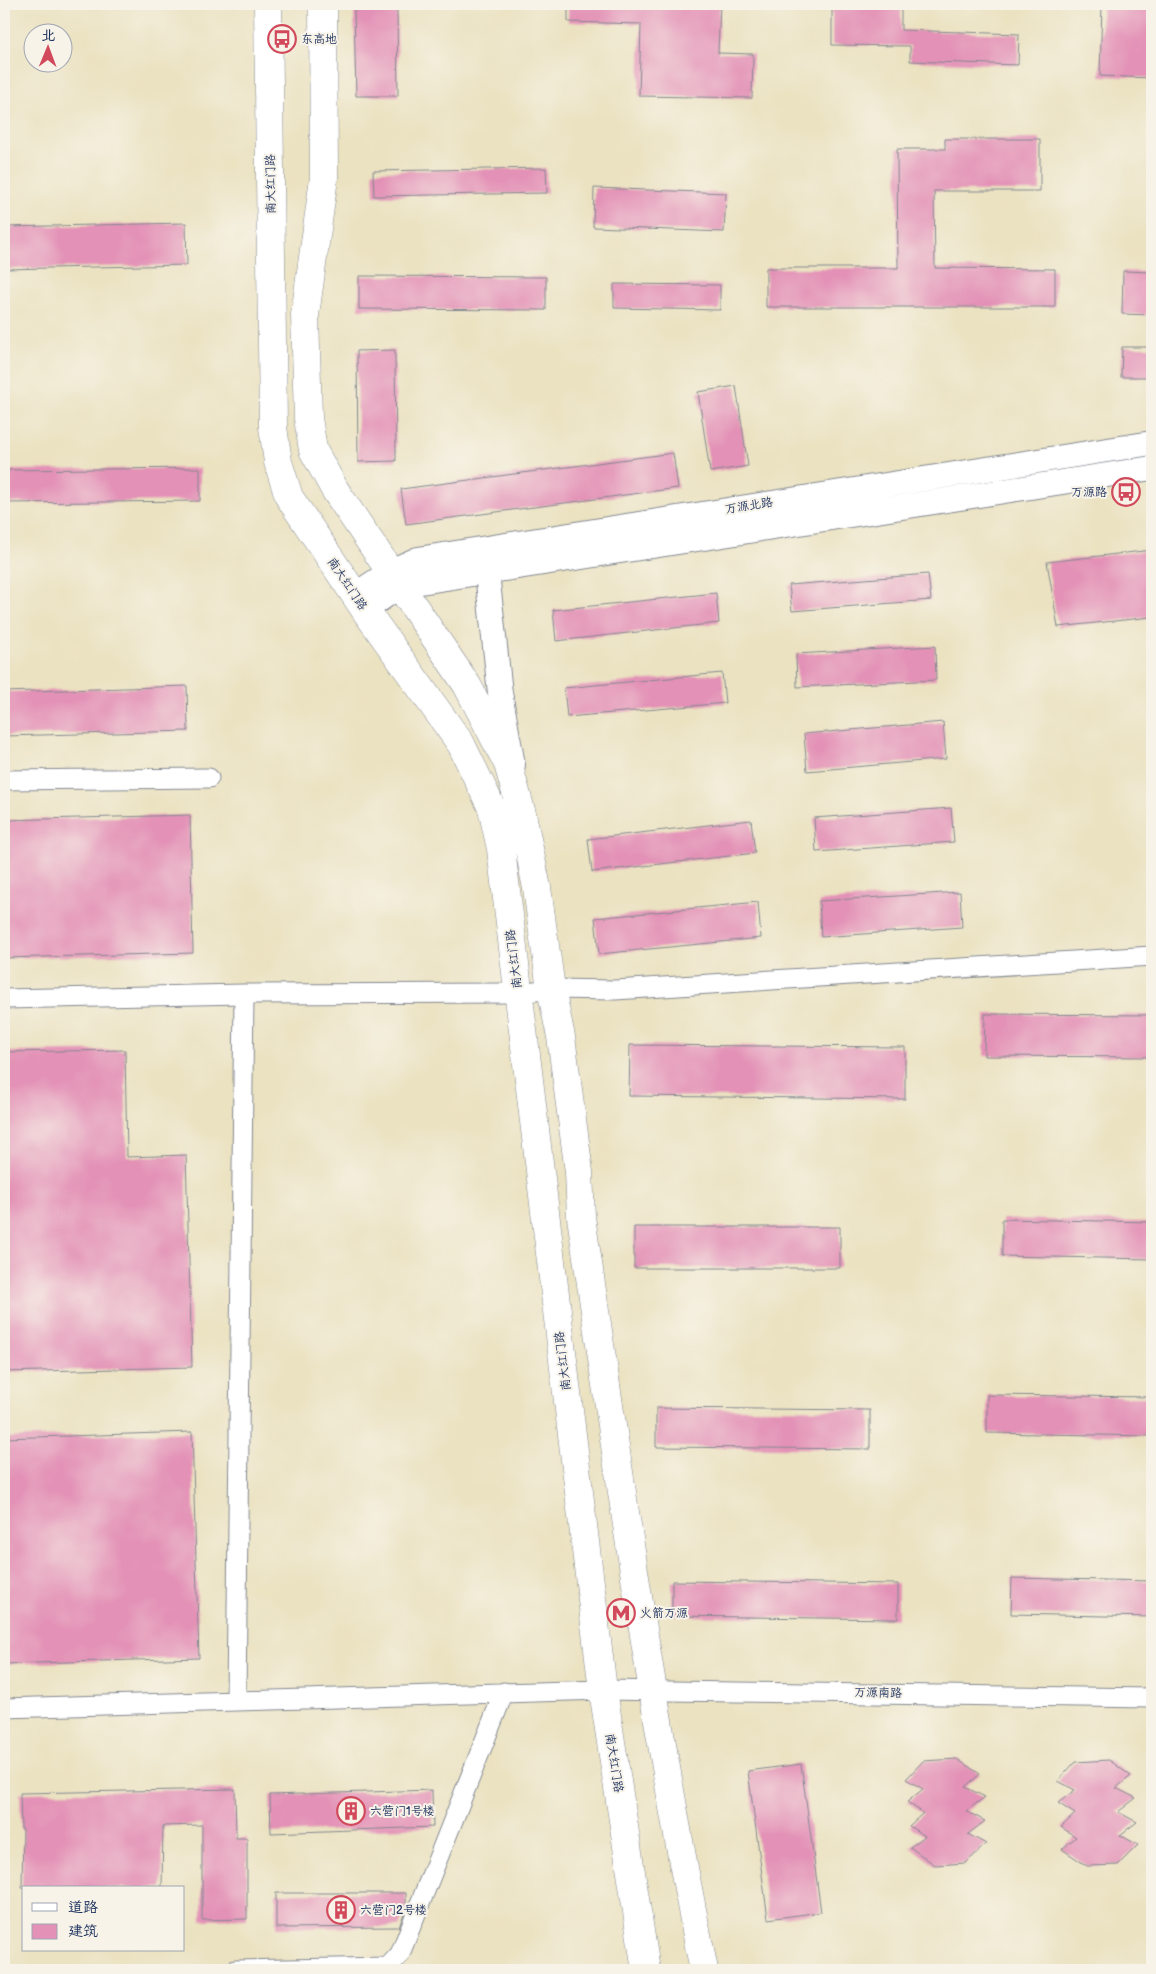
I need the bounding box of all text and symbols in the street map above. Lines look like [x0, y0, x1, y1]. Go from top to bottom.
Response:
north arrow [22, 22, 72, 72]
bus stop icon: 东高地 [267, 24, 297, 54]
text: 北 [41, 27, 55, 44]
place label: 东高地 [301, 32, 337, 47]
street label: 南大红门路 [263, 154, 279, 214]
bus stop icon: 万源路 [1111, 477, 1141, 507]
place label: 万源路 [1071, 485, 1107, 500]
street label: 万源北路 [724, 495, 774, 517]
street label: 南大红门路 [324, 555, 370, 613]
street label: 南大红门路 [503, 928, 525, 990]
street label: 南大红门路 [552, 1330, 574, 1392]
metro station icon: 火箭万源 [606, 1598, 636, 1628]
place label: 火箭万源 [640, 1606, 688, 1621]
street label: 万源南路 [854, 1685, 902, 1701]
street label: 南大红门路 [602, 1732, 626, 1794]
building icon: 六营门1号楼 [336, 1796, 366, 1826]
place label: 六营门1号楼 [370, 1804, 435, 1819]
legend [22, 1886, 185, 1952]
building icon: 六营门2号楼 [326, 1895, 356, 1925]
text: 道路 [68, 1898, 98, 1917]
place label: 六营门2号楼 [360, 1903, 427, 1918]
text: 建筑 [68, 1922, 98, 1941]

